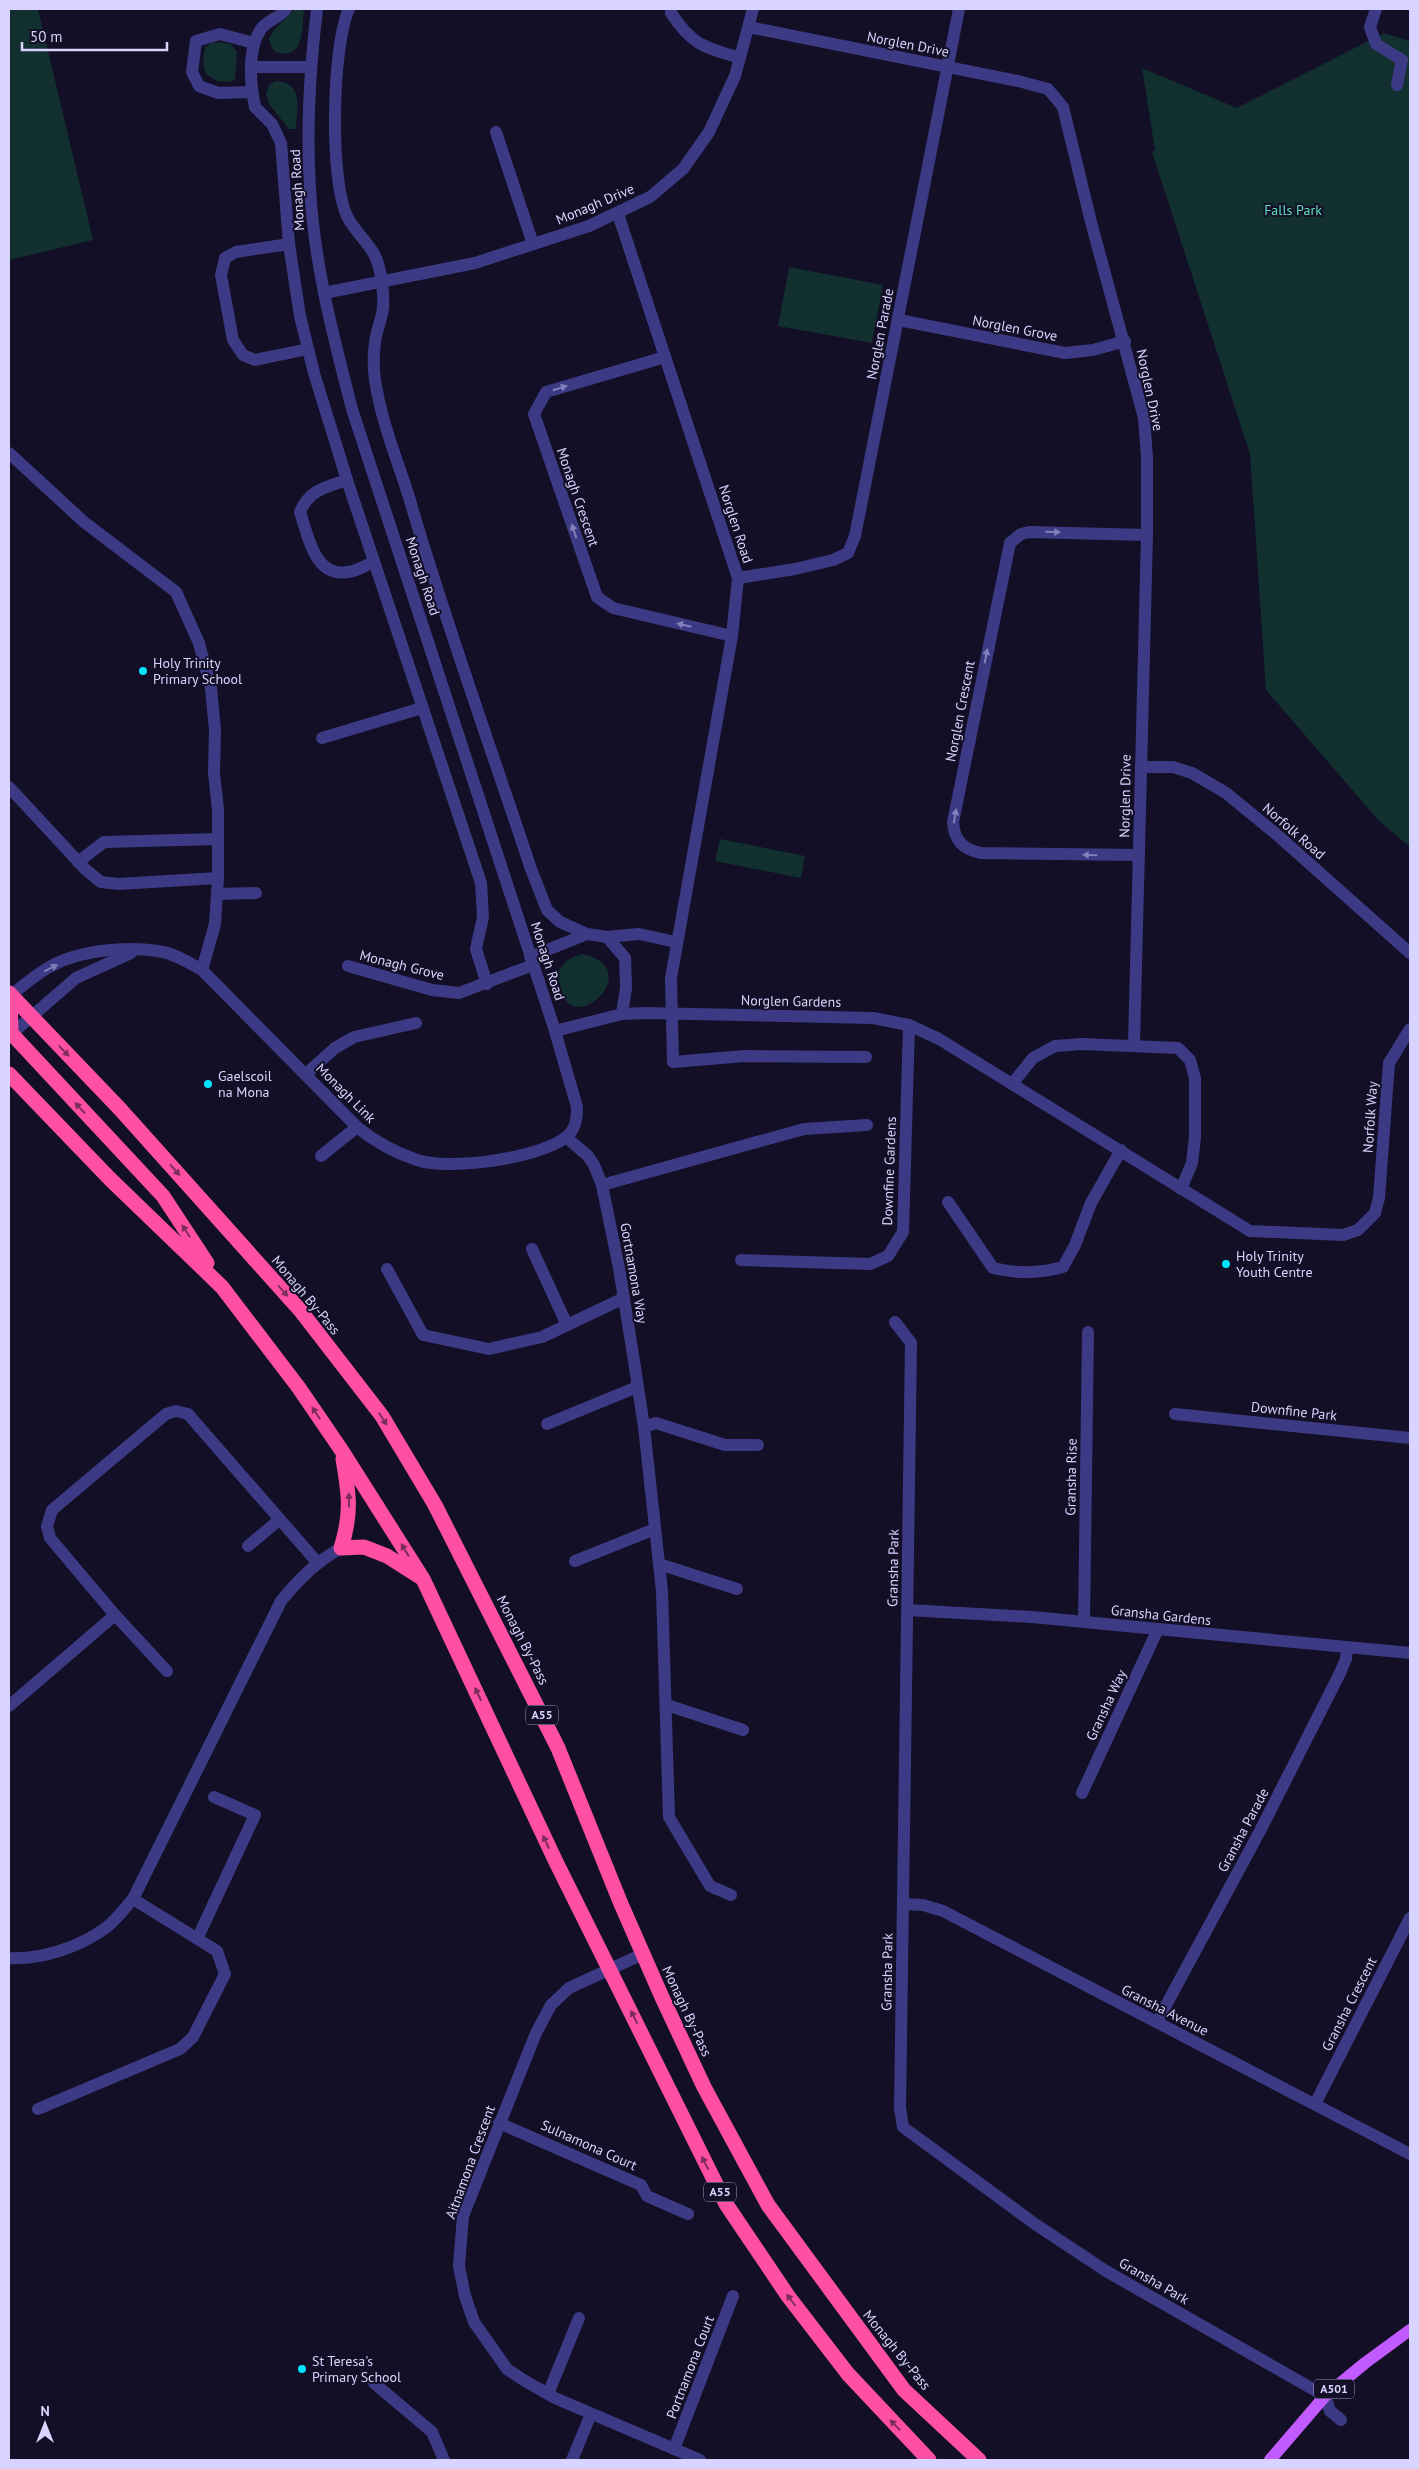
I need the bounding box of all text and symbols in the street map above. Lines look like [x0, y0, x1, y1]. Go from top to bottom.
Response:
scale bar [22, 20, 168, 52]
text: 50 m [30, 27, 63, 46]
street label: Norglen Drive [865, 27, 951, 61]
street label: Monagh Road [286, 149, 308, 231]
street label: Monagh Drive [553, 179, 637, 229]
park label: Falls Park [1264, 201, 1322, 219]
street label: Norglen Parade [862, 287, 898, 381]
street label: Norglen Grove [971, 311, 1059, 345]
street label: Norglen Drive [1133, 347, 1167, 433]
one-way arrow [552, 384, 567, 392]
street label: Monagh Crescent [553, 445, 603, 549]
street label: Norglen Road [715, 482, 757, 566]
one-way arrow [570, 523, 578, 538]
one-way arrow [1045, 528, 1061, 536]
street label: Monagh Road [402, 534, 444, 618]
one-way arrow [677, 621, 692, 629]
one-way arrow [982, 649, 990, 664]
place label: Holy Trinity Primary School [153, 654, 242, 688]
street label: Norglen Crescent [941, 659, 979, 763]
marker: Holy Trinity Primary School [137, 665, 149, 677]
street label: Norglen Drive [1115, 754, 1135, 838]
street label: Norfolk Road [1259, 799, 1329, 863]
one-way arrow [951, 807, 959, 823]
one-way arrow [1082, 851, 1098, 859]
street label: Monagh Road [527, 919, 569, 1003]
street label: Monagh Grove [358, 946, 446, 984]
one-way arrow [43, 964, 58, 972]
street label: Norglen Gardens [741, 991, 841, 1011]
one-way arrow [58, 1044, 70, 1056]
street label: Monagh Link [312, 1059, 380, 1127]
place label: Gaelscoil na Mona [218, 1067, 272, 1101]
marker: Gaelscoil na Mona [202, 1078, 214, 1090]
street label: Norfolk Way [1359, 1080, 1382, 1153]
one-way arrow [75, 1101, 86, 1114]
street label: Downfine Gardens [878, 1116, 900, 1226]
one-way arrow [169, 1163, 180, 1176]
street label: Gortnamona Way [616, 1221, 652, 1325]
one-way arrow [181, 1224, 190, 1238]
place label: Holy Trinity Youth Centre [1236, 1247, 1313, 1281]
street label: Monagh By-Pass [268, 1252, 344, 1338]
marker: Holy Trinity Youth Centre [1220, 1258, 1232, 1270]
one-way arrow [277, 1284, 289, 1296]
street label: Downfine Park [1250, 1398, 1338, 1424]
one-way arrow [311, 1407, 321, 1420]
one-way arrow [378, 1412, 388, 1425]
street label: Gransha Rise [1061, 1438, 1081, 1516]
one-way arrow [345, 1492, 353, 1508]
street label: Gransha Park [883, 1529, 903, 1607]
one-way arrow [400, 1543, 409, 1556]
street label: Monagh By-Pass [493, 1592, 553, 1688]
street label: Gransha Gardens [1110, 1601, 1212, 1629]
street label: Gransha Way [1082, 1666, 1130, 1743]
one-way arrow [474, 1687, 482, 1701]
road number: A55 [526, 1706, 558, 1724]
street label: Gransha Parade [1213, 1785, 1273, 1875]
one-way arrow [542, 1835, 550, 1849]
street label: Gransha Park [877, 1933, 897, 2011]
street label: Gransha Crescent [1318, 1954, 1381, 2054]
street label: Monagh By-Pass [658, 1963, 716, 2059]
street label: Gransha Avenue [1118, 1980, 1212, 2040]
one-way arrow [630, 2010, 638, 2024]
street label: Aitnamona Crescent [441, 2103, 499, 2221]
street label: Sulnamona Court [538, 2116, 640, 2174]
one-way arrow [701, 2156, 709, 2170]
road number: A55 [704, 2182, 736, 2202]
street label: Gransha Park [1116, 2254, 1192, 2308]
one-way arrow [786, 2293, 796, 2307]
street label: Monagh By-Pass [859, 2306, 935, 2394]
street label: Portnamona Court [662, 2313, 718, 2421]
place label: St Teresa's Primary School [312, 2352, 401, 2386]
marker: St Teresa's Primary School [296, 2363, 308, 2375]
road number: A501 [1314, 2380, 1354, 2398]
north arrow [20, 2399, 70, 2449]
text: N [40, 2402, 50, 2420]
one-way arrow [889, 2419, 901, 2431]

